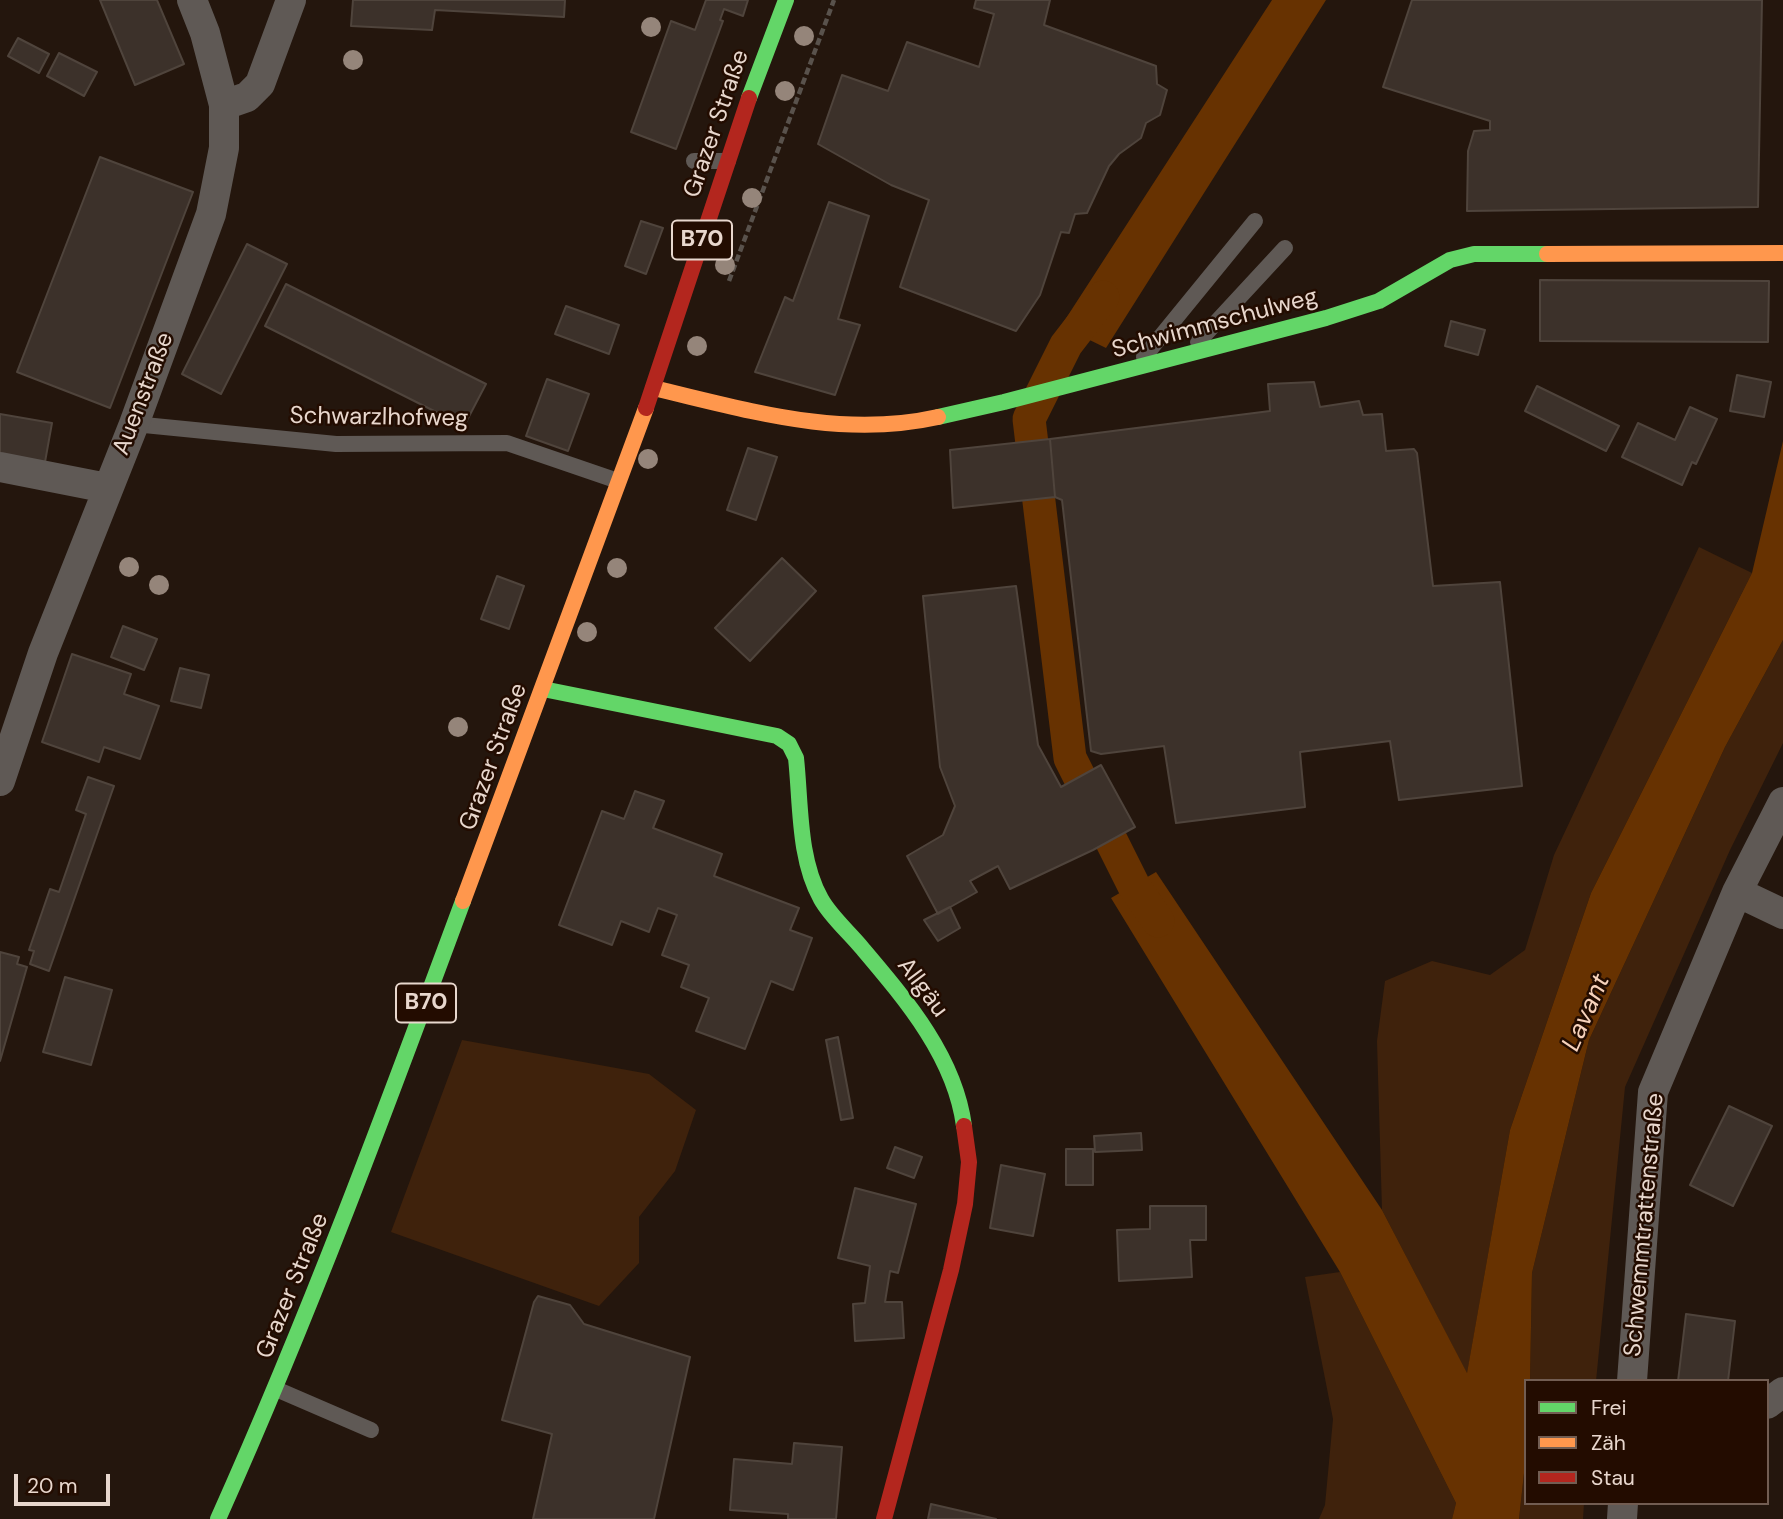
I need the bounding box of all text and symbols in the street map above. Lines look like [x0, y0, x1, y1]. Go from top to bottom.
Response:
street label: Grazer Straße [678, 46, 756, 202]
road number: B70 [672, 220, 732, 260]
street label: Schwimmschulweg [1109, 283, 1321, 365]
street label: Auenstraße [107, 329, 181, 459]
street label: Schwarzlhofweg [289, 402, 469, 434]
street label: Grazer Straße [454, 680, 534, 834]
street label: Allgäu [890, 953, 954, 1023]
water label: Lavant [1556, 970, 1618, 1056]
road number: B70 [396, 984, 456, 1022]
street label: Schwemmtrattenstraße [1619, 1092, 1671, 1358]
street label: Grazer Straße [251, 1209, 335, 1363]
legend [1524, 1379, 1769, 1505]
text: Frei [1591, 1394, 1627, 1422]
text: Zäh [1591, 1429, 1626, 1457]
scale bar [18, 1460, 114, 1504]
text: Stau [1591, 1464, 1635, 1492]
text: 20 m [27, 1472, 78, 1500]

